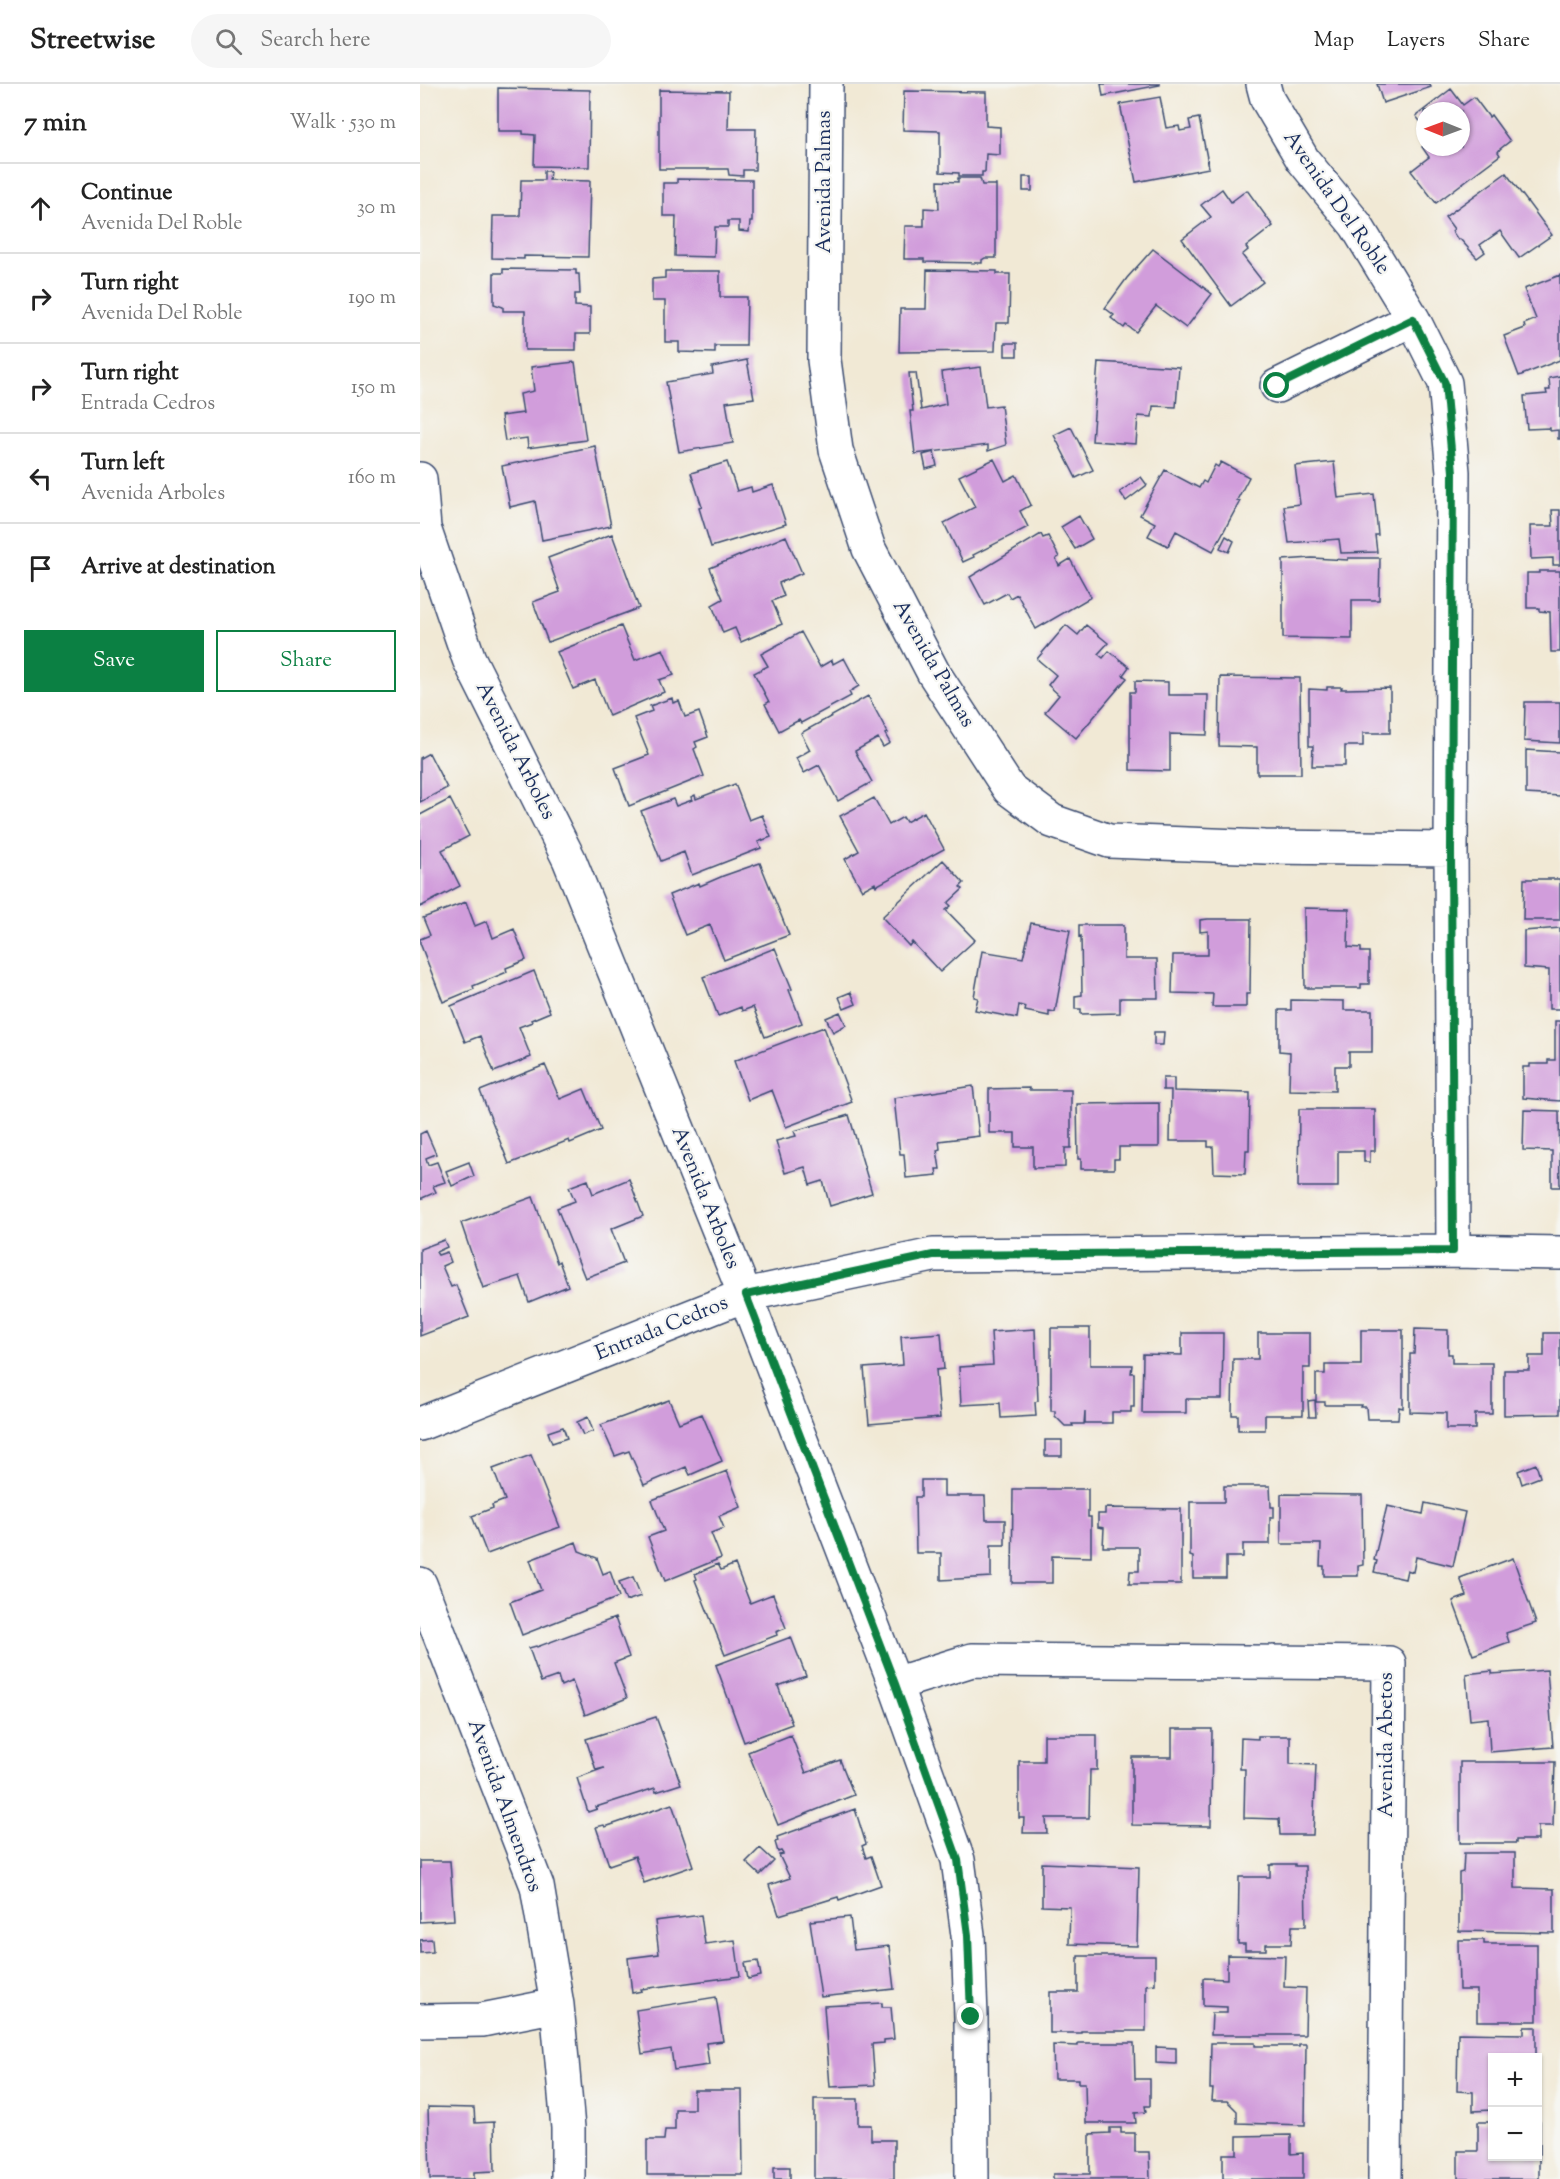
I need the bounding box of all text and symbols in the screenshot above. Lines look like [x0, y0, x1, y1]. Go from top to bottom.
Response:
search box [191, 14, 611, 68]
text: Streetwise [30, 21, 155, 61]
icon: search [212, 25, 245, 58]
text: Search here [260, 25, 371, 57]
text: Map [1314, 26, 1354, 56]
text: Layers [1387, 26, 1445, 56]
text: Share [1478, 26, 1530, 56]
north arrow [1416, 102, 1470, 156]
text: 7 min [24, 105, 87, 142]
text: Walk · 530 m [289, 109, 396, 138]
street label: Avenida Palmas [810, 111, 840, 253]
street label: Avenida Del Roble [1275, 125, 1397, 281]
text: Continue [81, 178, 172, 210]
icon: ahead [24, 192, 57, 225]
text: 30 m [357, 194, 396, 223]
text: Avenida Del Roble [81, 210, 243, 239]
text: Turn right [81, 268, 178, 300]
icon: right [24, 282, 57, 315]
text: 190 m [348, 284, 396, 313]
text: Avenida Del Roble [81, 300, 243, 329]
text: Turn right [81, 358, 178, 390]
icon: right [24, 372, 57, 405]
route start [1263, 372, 1289, 398]
text: 150 m [351, 374, 396, 403]
text: Entrada Cedros [81, 390, 215, 419]
text: Turn left [81, 448, 164, 480]
icon: left [24, 462, 57, 495]
text: 160 m [348, 464, 396, 493]
text: Avenida Arboles [81, 480, 225, 509]
icon: arrive [24, 552, 57, 585]
text: Arrive at destination [81, 552, 276, 584]
street label: Avenida Palmas [884, 595, 982, 733]
button: Save [24, 630, 204, 692]
button: Share [216, 630, 396, 692]
street label: Avenida Arboles [467, 677, 563, 825]
street label: Avenida Arboles [663, 1122, 747, 1274]
street label: Entrada Cedros [591, 1289, 733, 1369]
street label: Avenida Abetos [1372, 1672, 1402, 1818]
street label: Avenida Almendros [459, 1715, 549, 1897]
route end [957, 2003, 983, 2029]
map controls [1488, 2053, 1542, 2161]
button: + [1488, 2053, 1542, 2107]
button: − [1488, 2107, 1542, 2161]

